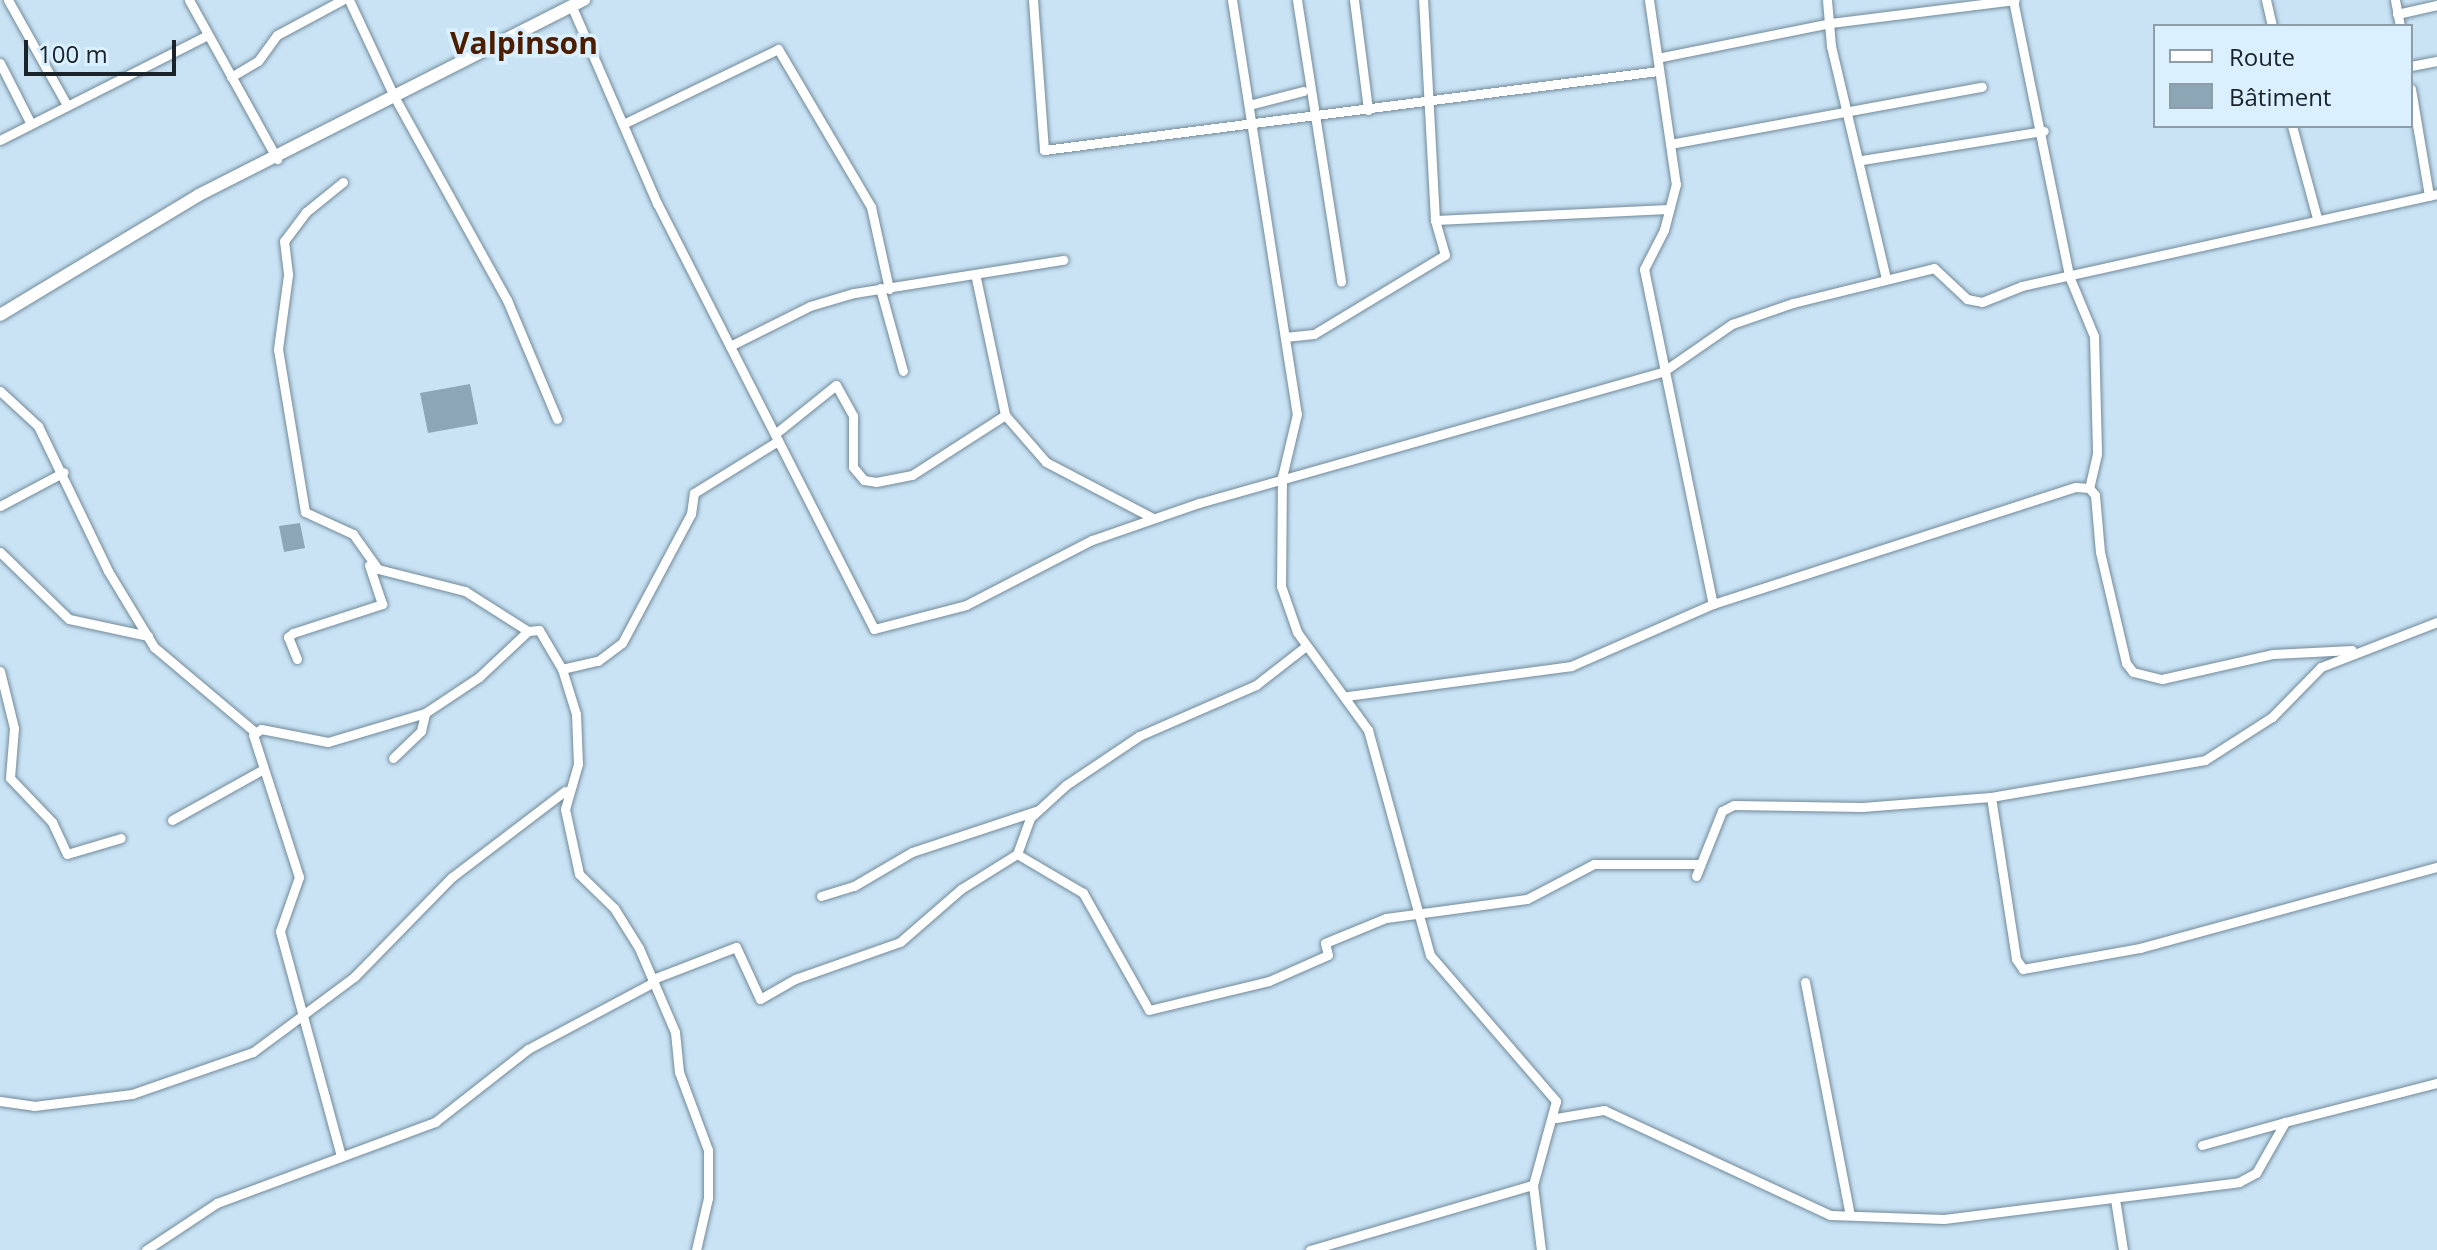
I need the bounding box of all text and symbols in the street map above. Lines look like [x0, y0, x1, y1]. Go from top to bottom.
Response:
scale bar [28, 24, 180, 74]
legend [2153, 24, 2413, 128]
district label: Valpinson [450, 25, 598, 61]
text: 100 m [38, 37, 108, 70]
text: Route [2229, 40, 2295, 73]
text: Bâtiment [2229, 80, 2331, 113]

